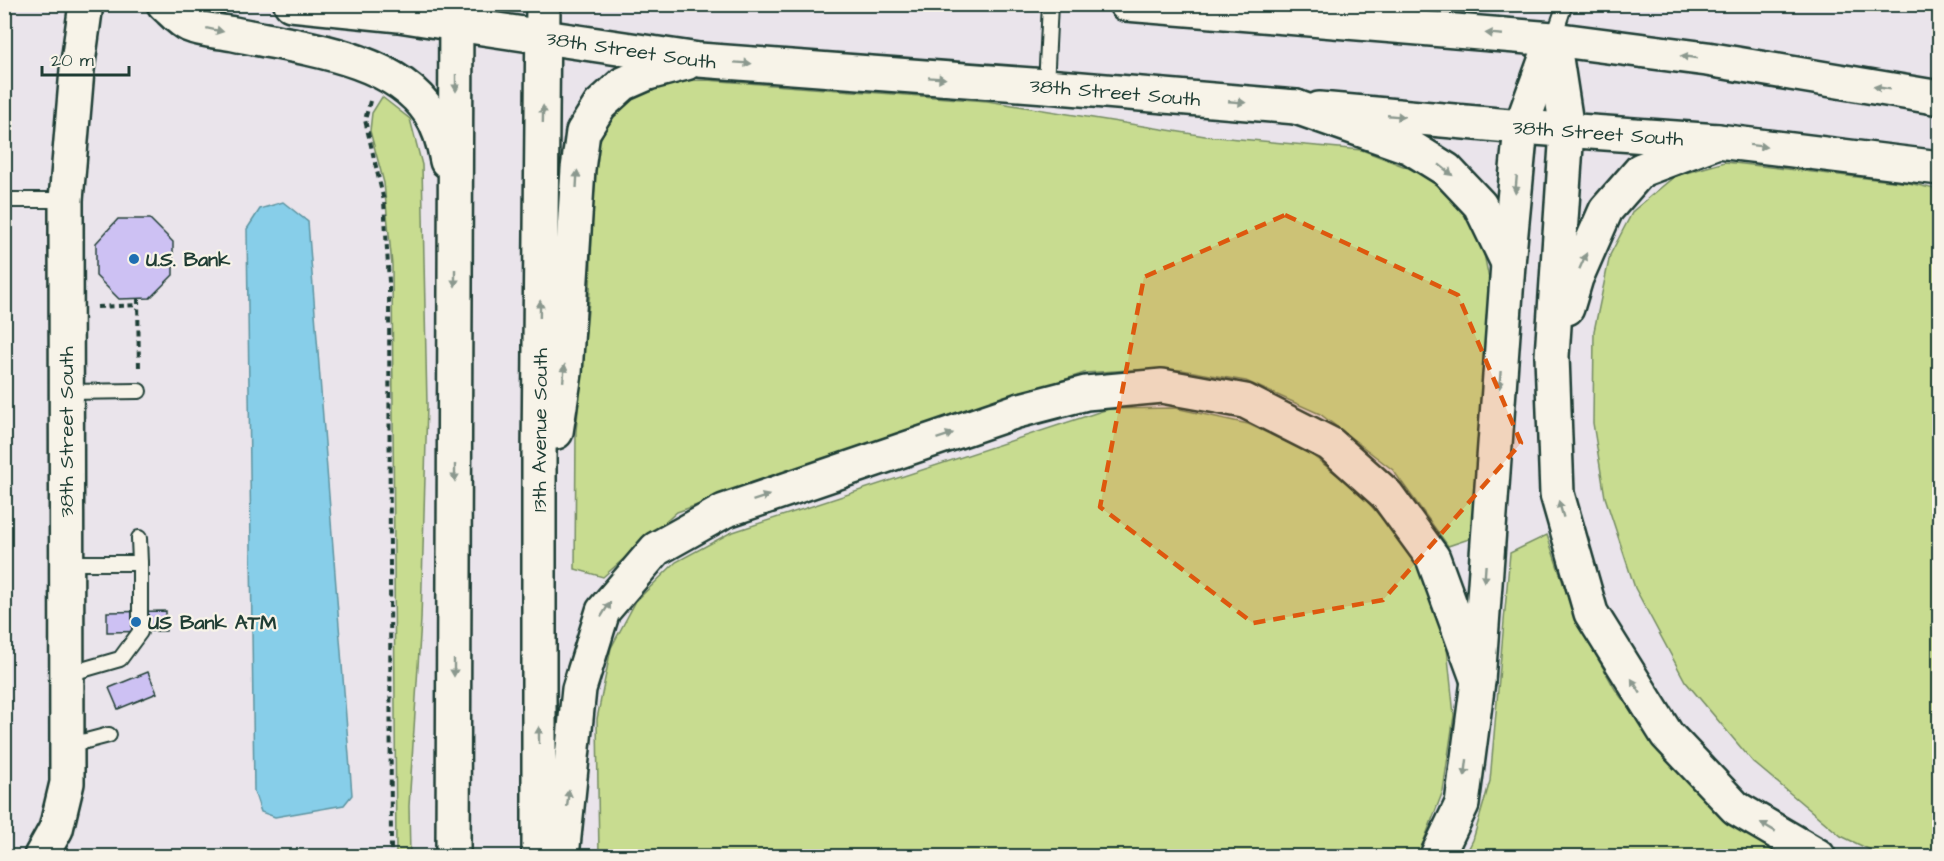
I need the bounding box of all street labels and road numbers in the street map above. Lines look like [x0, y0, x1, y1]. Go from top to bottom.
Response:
street label: 38th Street South [544, 25, 717, 76]
street label: 38th Street South [1029, 72, 1202, 114]
street label: 38th Street South [1511, 113, 1684, 154]
street label: 38th Street South [53, 346, 81, 518]
street label: 13th Avenue South [526, 348, 555, 512]

